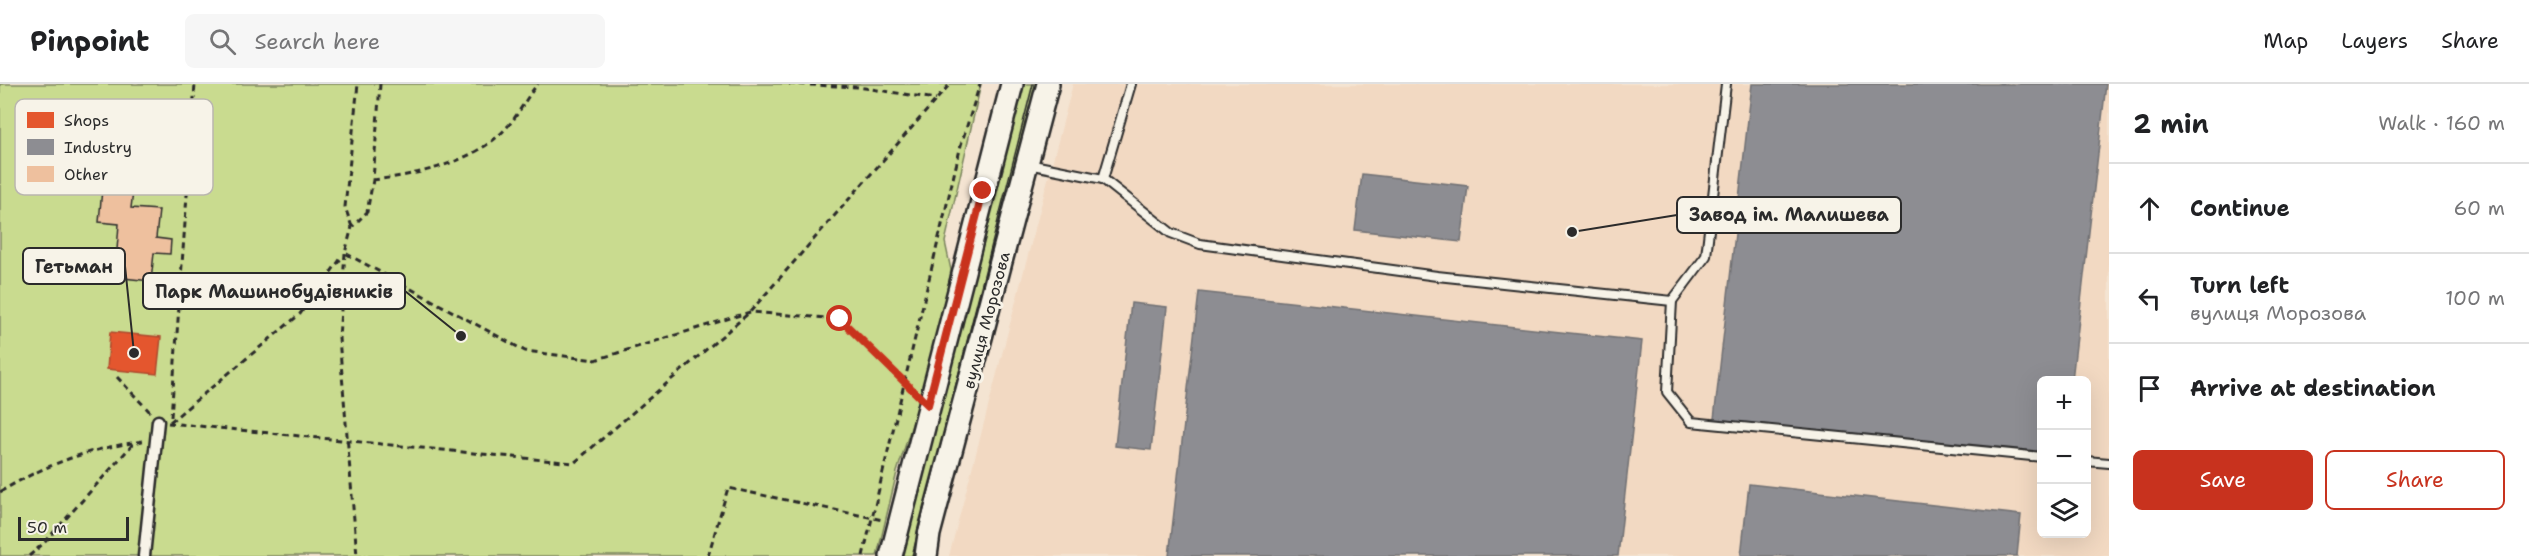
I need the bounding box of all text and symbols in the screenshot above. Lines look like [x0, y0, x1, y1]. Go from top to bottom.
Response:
search box [185, 14, 605, 68]
text: Pinpoint [30, 22, 149, 60]
icon: search [206, 25, 239, 58]
text: Search here [254, 27, 380, 56]
text: Map [2263, 27, 2308, 55]
text: Layers [2341, 27, 2408, 55]
text: Share [2441, 27, 2499, 55]
legend [15, 99, 213, 195]
text: 2 min [2133, 106, 2209, 141]
text: Shops [64, 110, 109, 131]
text: Walk · 160 m [2378, 110, 2505, 136]
text: Industry [64, 137, 132, 158]
text: Other [64, 164, 108, 185]
route end [969, 177, 995, 203]
icon: ahead [2133, 192, 2166, 225]
text: Continue [2190, 194, 2290, 223]
text: 60 m [2453, 195, 2505, 221]
callout: Завод ім. Малишева [1677, 197, 1901, 233]
text: Завод ім. Малишева [1689, 203, 1890, 227]
callout: Гетьман [23, 248, 125, 284]
street label: вулиця Морозова [958, 249, 1015, 391]
text: Гетьман [35, 255, 113, 279]
text: Turn left [2190, 271, 2289, 300]
callout: Парк Машинобудівників [143, 273, 405, 309]
text: Парк Машинобудівників [155, 280, 393, 304]
icon: left [2133, 282, 2166, 315]
text: 100 m [2445, 285, 2505, 311]
text: вулиця Морозова [2190, 300, 2366, 326]
route start [826, 305, 852, 331]
icon: arrive [2133, 372, 2166, 405]
text: Arrive at destination [2190, 374, 2436, 403]
map controls [2037, 376, 2091, 538]
button: + [2037, 376, 2091, 430]
button: − [2037, 430, 2091, 484]
button: Save [2133, 450, 2313, 510]
button: Share [2325, 450, 2505, 510]
button: layers [2037, 484, 2091, 538]
scale bar [18, 514, 129, 542]
text: 50 m [27, 517, 67, 538]

